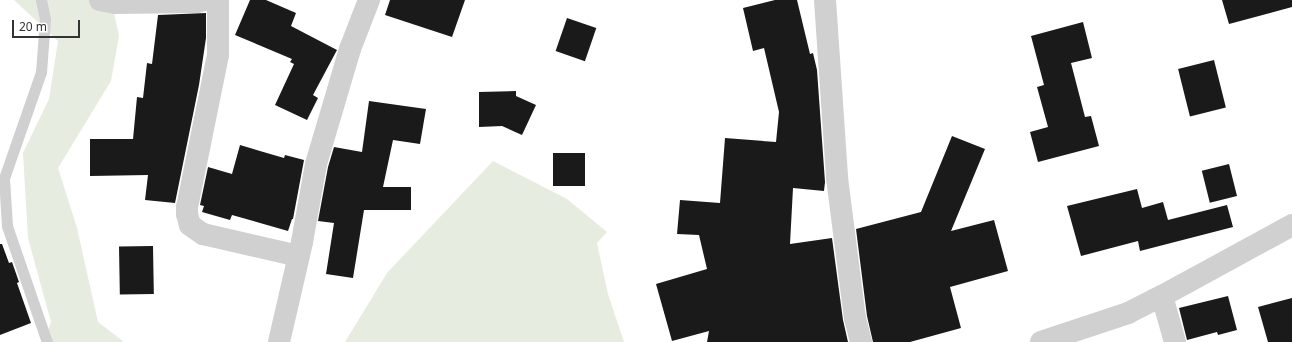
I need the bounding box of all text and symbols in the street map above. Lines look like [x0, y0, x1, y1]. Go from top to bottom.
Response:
scale bar [14, 12, 82, 38]
text: 20 m [19, 18, 47, 35]

